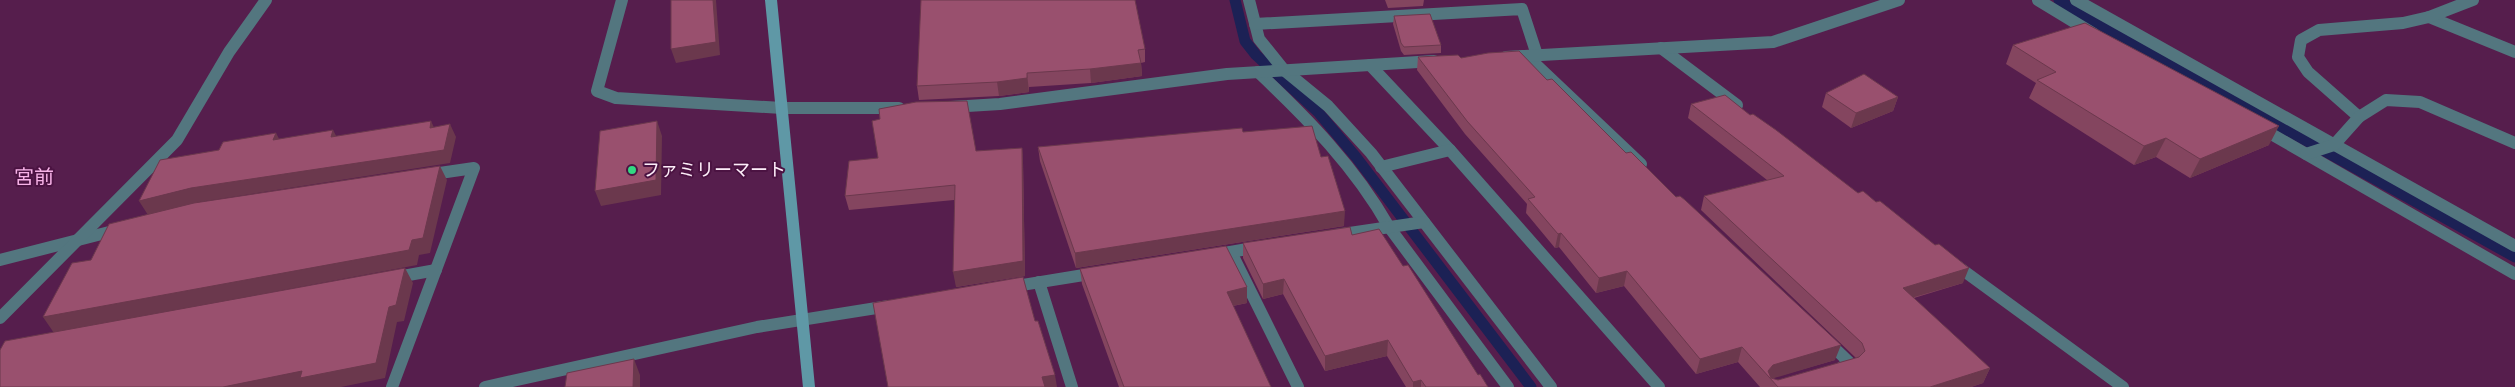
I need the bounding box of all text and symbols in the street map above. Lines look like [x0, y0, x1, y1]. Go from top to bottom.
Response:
place label: ファミリーマート [642, 159, 786, 181]
marker: ファミリーマート [626, 164, 638, 176]
district label: 宮前 [14, 165, 54, 189]

